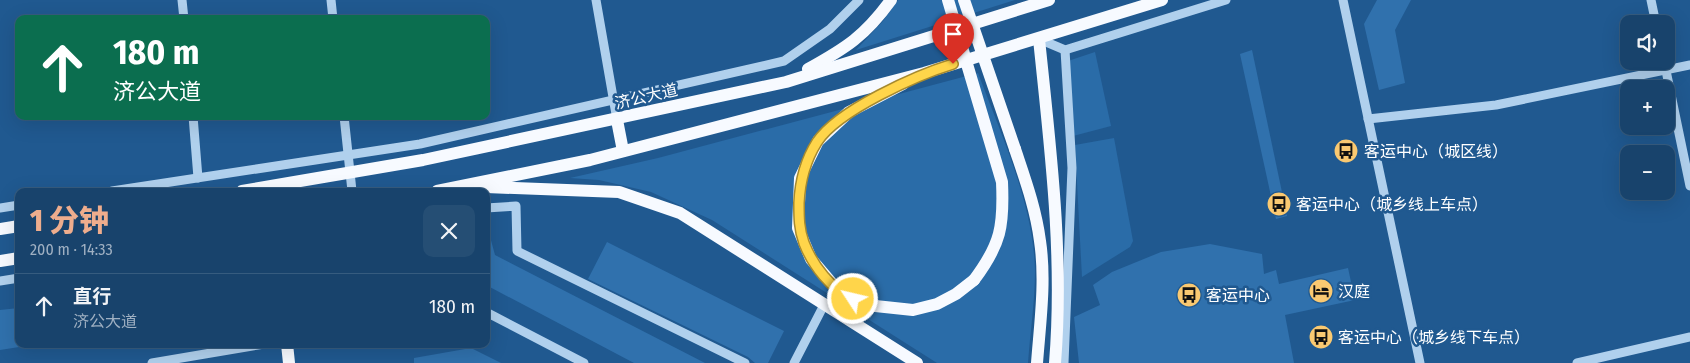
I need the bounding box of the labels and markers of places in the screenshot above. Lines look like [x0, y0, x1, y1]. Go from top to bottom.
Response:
pin [932, 13, 974, 64]
bus stop icon: 客运中心（城区线） [1333, 138, 1359, 164]
place label: 客运中心（城区线） [1364, 142, 1508, 161]
bus stop icon: 客运中心（城乡线上车点） [1266, 191, 1292, 217]
place label: 客运中心（城乡线上车点） [1296, 195, 1488, 214]
hotel icon: 汉庭 [1308, 278, 1334, 304]
bus stop icon: 客运中心 [1176, 282, 1202, 308]
place label: 汉庭 [1338, 282, 1370, 301]
place label: 客运中心 [1206, 286, 1270, 305]
bus stop icon: 客运中心（城乡线下车点） [1308, 324, 1334, 350]
place label: 客运中心（城乡线下车点） [1338, 328, 1530, 347]

